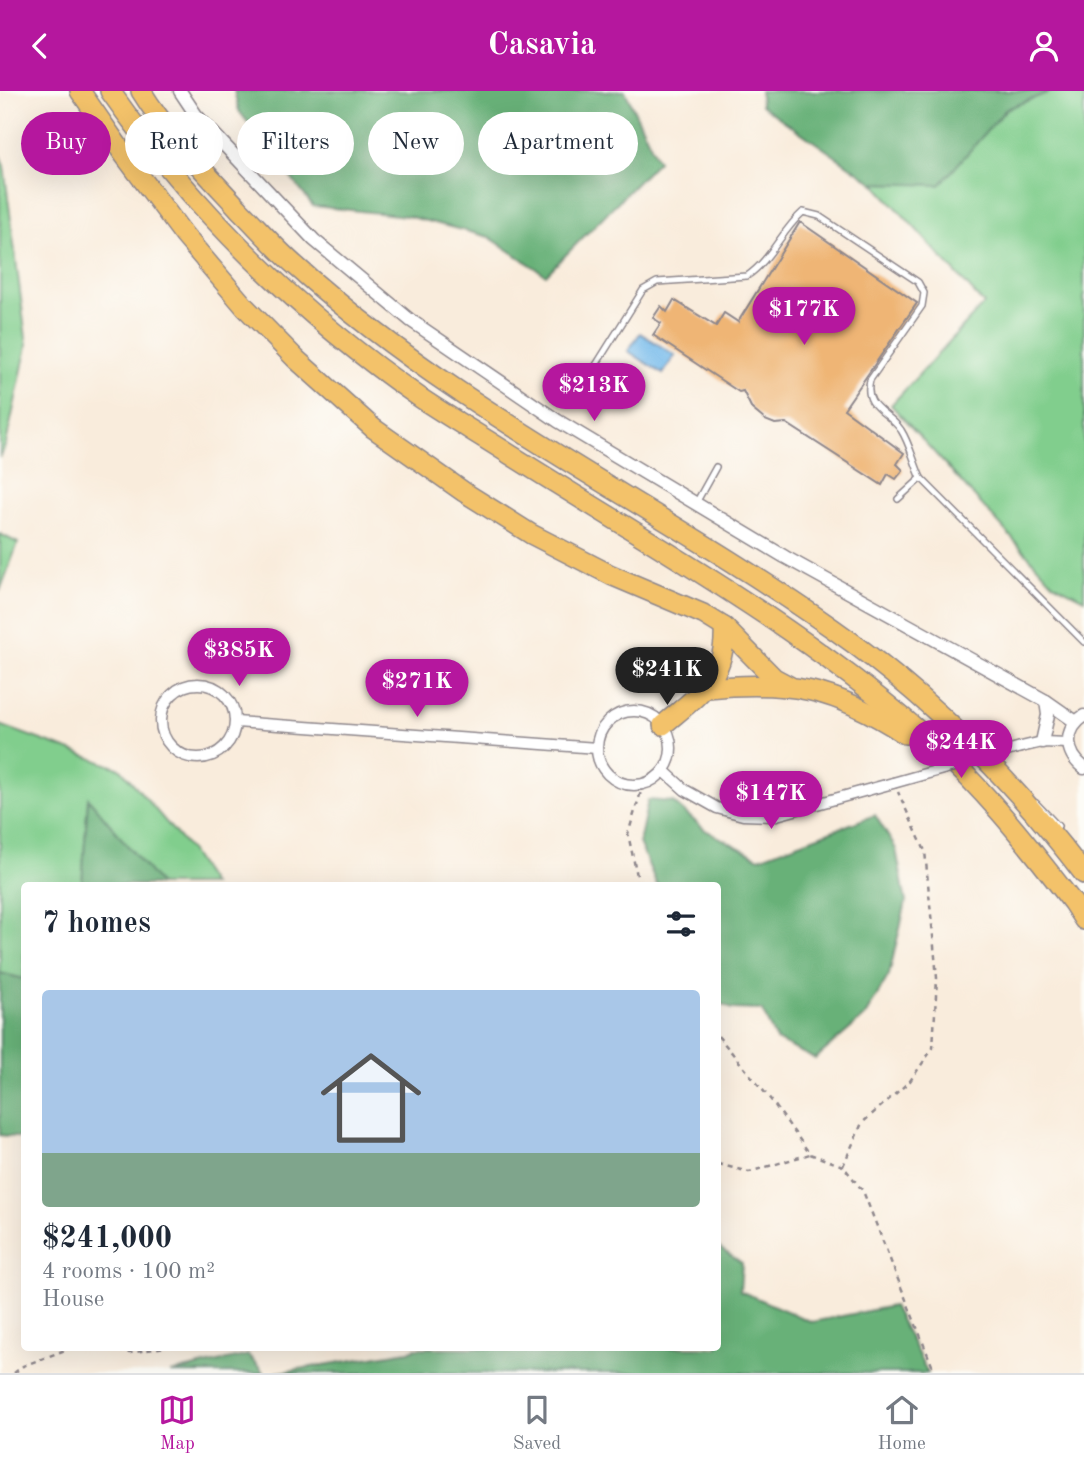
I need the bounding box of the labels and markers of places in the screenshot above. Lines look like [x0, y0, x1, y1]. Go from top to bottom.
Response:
pin: $177K [755, 287, 853, 347]
pin: $213K [545, 363, 643, 423]
pin: $385K [190, 629, 288, 688]
pin: $241K [618, 647, 716, 707]
pin: $271K [368, 659, 466, 719]
pin: $244K [912, 721, 1010, 780]
pin: $147K [722, 771, 820, 831]

